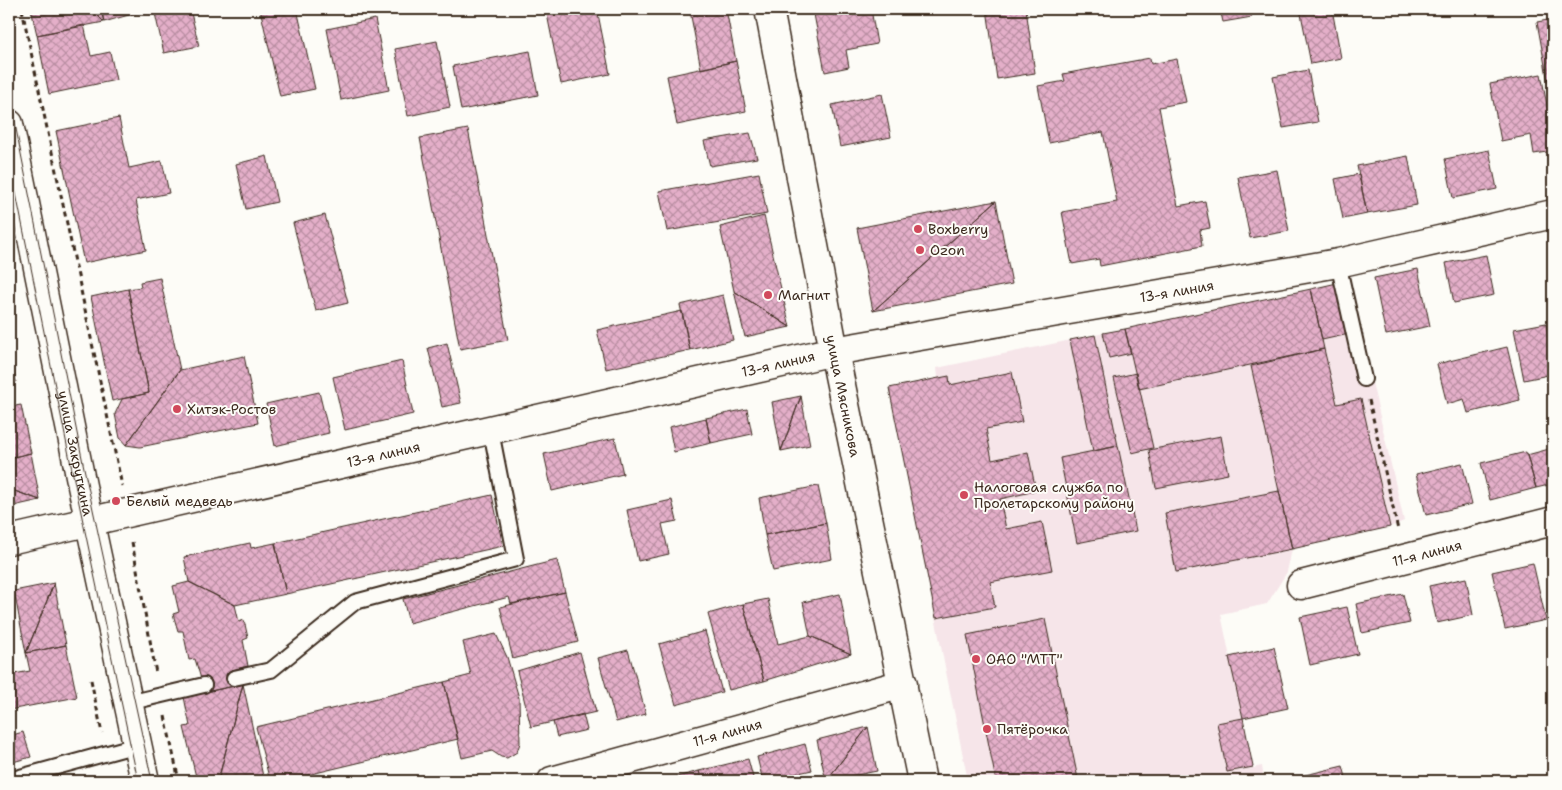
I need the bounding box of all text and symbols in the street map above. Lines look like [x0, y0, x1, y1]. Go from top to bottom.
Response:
place label: Boxberry [928, 220, 988, 238]
marker: Boxberry [912, 223, 924, 235]
place label: Ozon [930, 241, 965, 259]
marker: Ozon [914, 244, 926, 256]
street label: 13-я линия [1138, 276, 1215, 306]
place label: Магнит [778, 286, 831, 304]
marker: Магнит [762, 289, 774, 301]
street label: улица Мясникова [822, 333, 865, 459]
street label: 13-я линия [740, 347, 817, 381]
street label: улица Закруткина [54, 389, 97, 518]
place label: Хитэк-Ростов [187, 400, 276, 418]
marker: Хитэк-Ростов [171, 403, 183, 415]
street label: 13-я линия [345, 437, 422, 471]
place label: Налоговая служба по Пролетарскому району [974, 478, 1134, 512]
marker: Налоговая служба по Пролетарскому району [958, 489, 970, 501]
place label: Белый медведь [126, 492, 233, 510]
marker: Белый медведь [110, 495, 122, 507]
street label: 11-я линия [1390, 536, 1464, 570]
place label: ОАО "МТТ" [986, 650, 1063, 668]
marker: ОАО "МТТ" [970, 653, 982, 665]
street label: 11-я линия [691, 714, 764, 751]
place label: Пятёрочка [997, 720, 1068, 738]
marker: Пятёрочка [981, 723, 993, 735]

